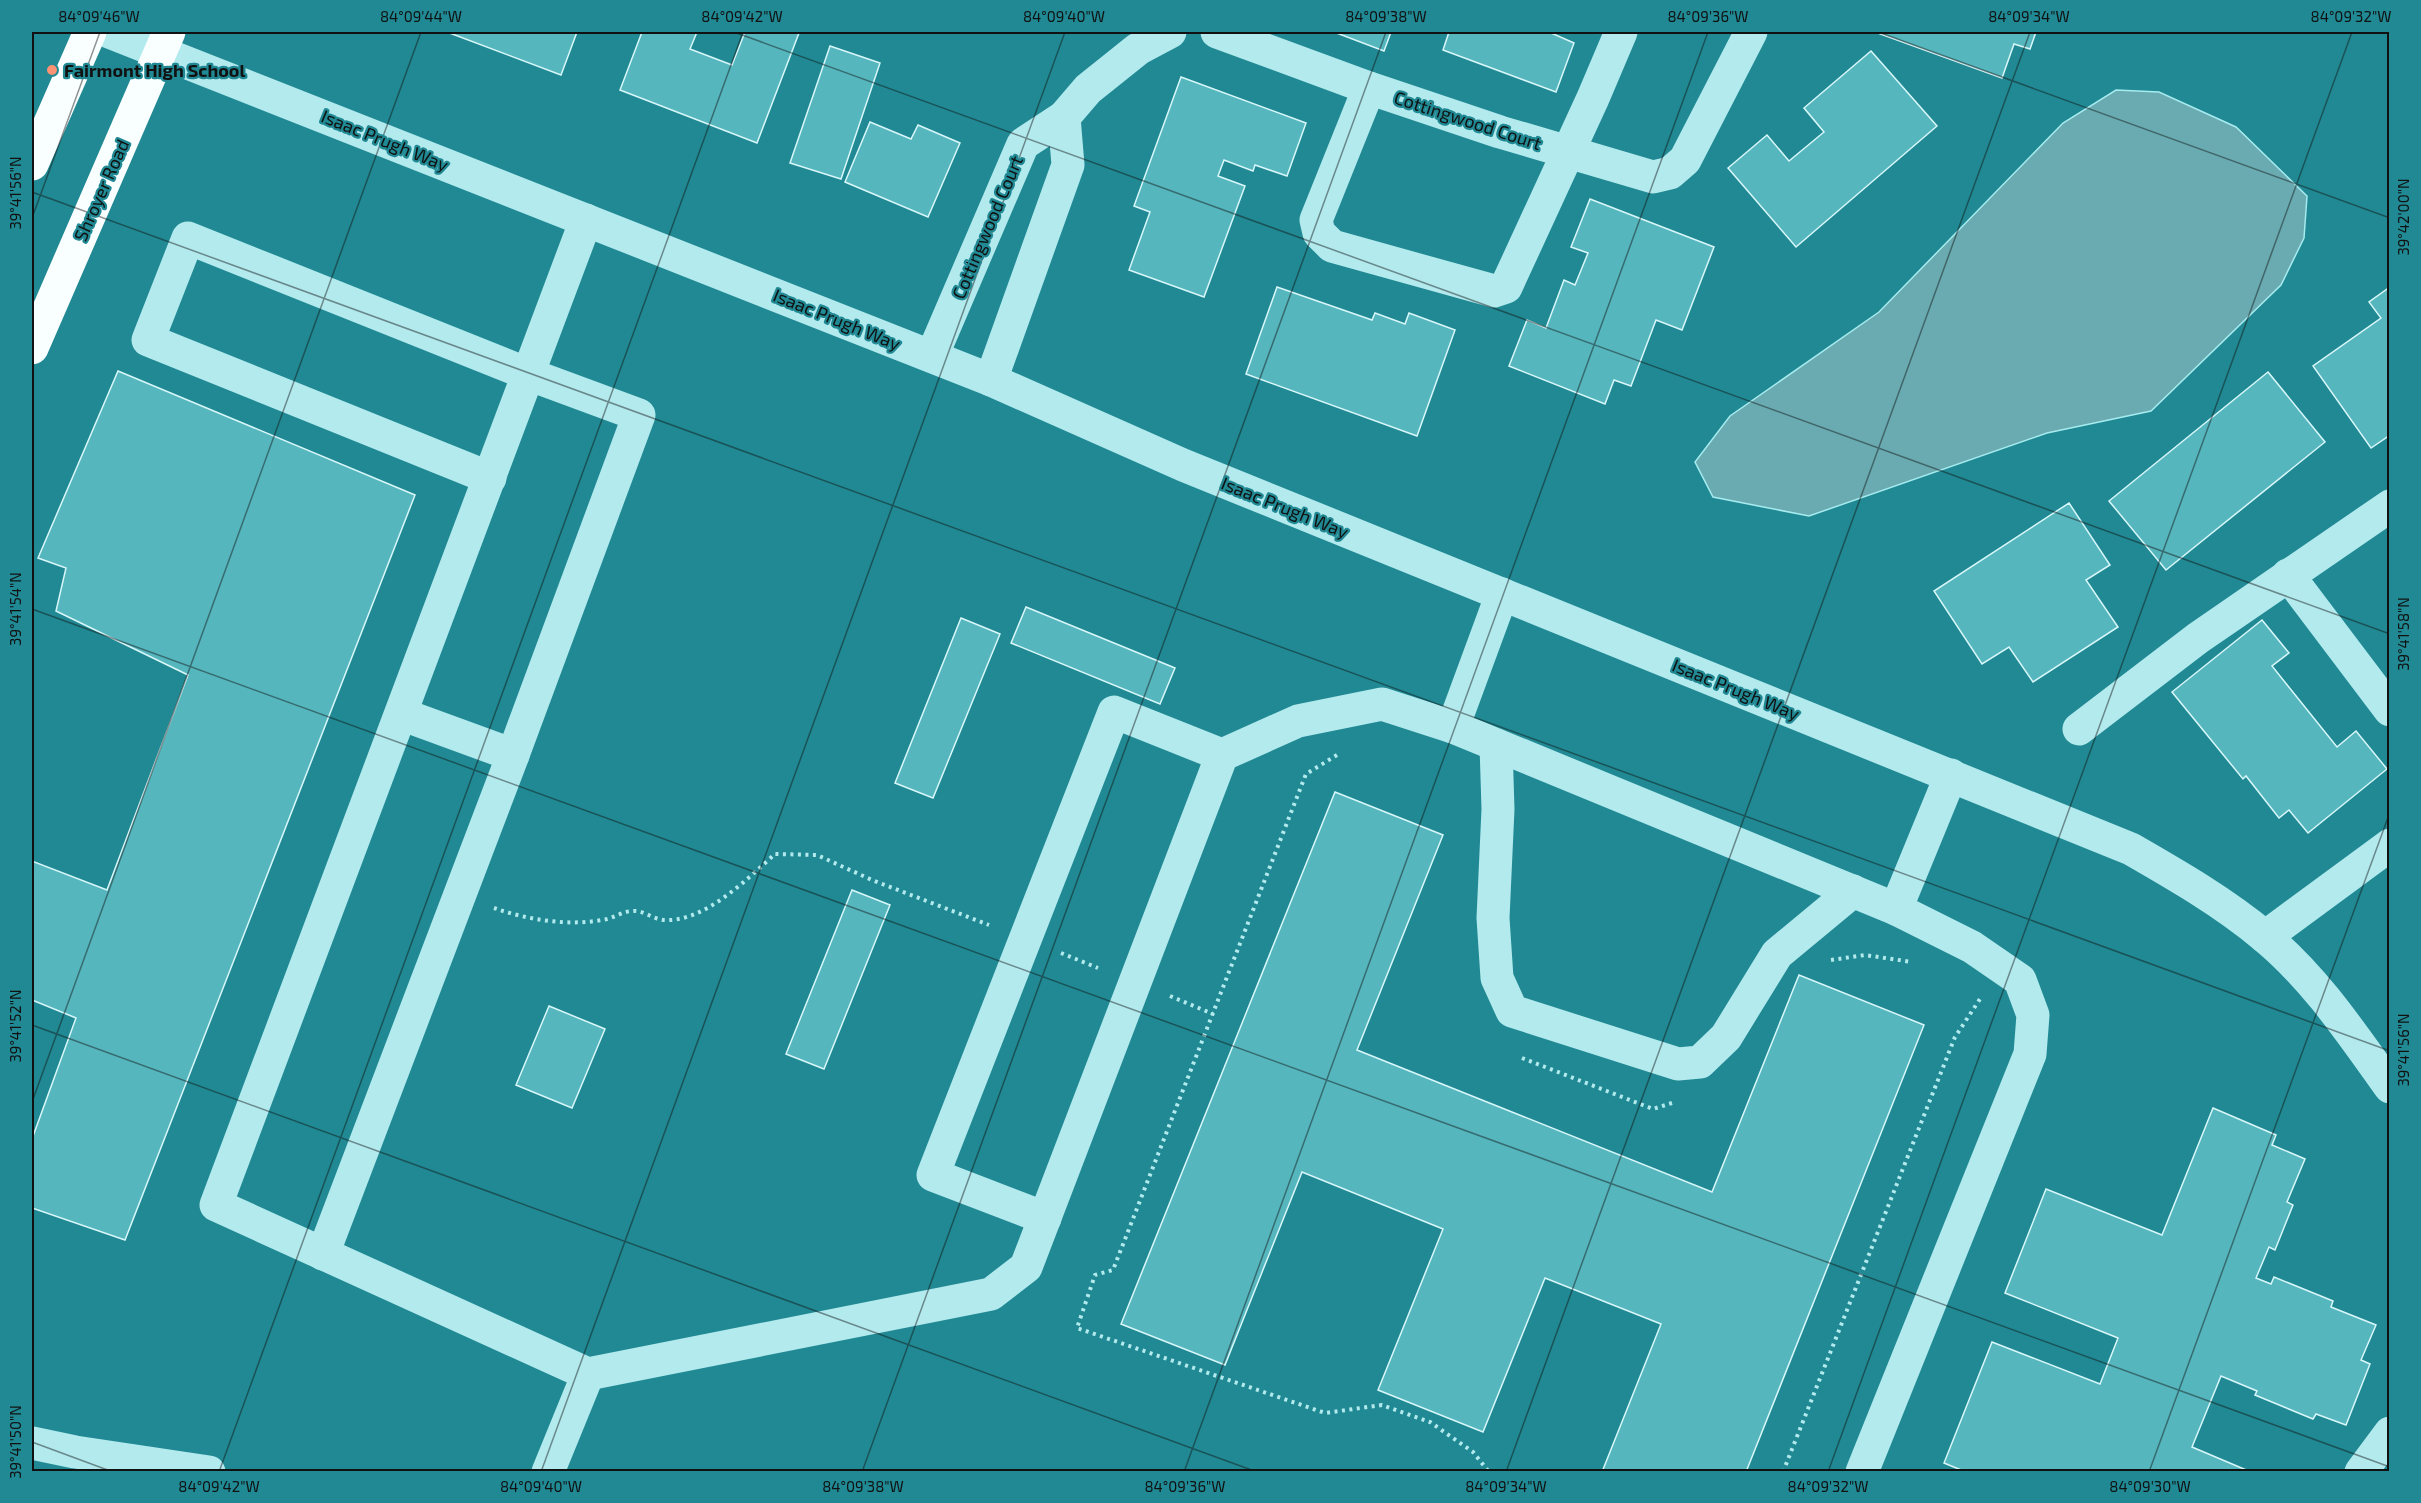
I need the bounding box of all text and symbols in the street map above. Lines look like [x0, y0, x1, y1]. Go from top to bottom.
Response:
text: 84°09'46"W [58, 7, 140, 25]
text: 84°09'44"W [380, 7, 462, 25]
text: 84°09'42"W [701, 7, 783, 25]
text: 84°09'40"W [1023, 7, 1105, 25]
text: 84°09'38"W [1345, 7, 1427, 25]
text: 84°09'36"W [1668, 7, 1748, 25]
text: 84°09'34"W [1988, 7, 2070, 25]
text: 84°09'32"W [2311, 7, 2391, 25]
place label: Fairmont High School [64, 59, 245, 81]
marker: Fairmont High School [45, 63, 59, 77]
street label: Cottingwood Court [1392, 86, 1545, 154]
street label: Isaac Prugh Way [318, 105, 452, 176]
street label: Shroyer Road [69, 136, 133, 244]
street label: Cottingwood Court [947, 152, 1027, 302]
text: 39°41'56"N [6, 156, 24, 230]
text: 39°42'00"N [2394, 178, 2412, 256]
street label: Isaac Prugh Way [770, 284, 904, 355]
street label: Isaac Prugh Way [1218, 472, 1352, 543]
text: 39°41'54"N [6, 572, 24, 646]
text: 39°41'58"N [2394, 597, 2412, 671]
street label: Isaac Prugh Way [1669, 654, 1803, 725]
text: 39°41'52"N [6, 989, 24, 1063]
text: 39°41'56"N [2394, 1013, 2412, 1087]
text: 39°41'50"N [6, 1405, 24, 1479]
text: 84°09'42"W [178, 1477, 260, 1495]
text: 84°09'40"W [500, 1477, 582, 1495]
text: 84°09'38"W [822, 1477, 904, 1495]
text: 84°09'36"W [1145, 1477, 1225, 1495]
text: 84°09'34"W [1465, 1477, 1547, 1495]
text: 84°09'32"W [1788, 1477, 1868, 1495]
text: 84°09'30"W [2109, 1477, 2191, 1495]

